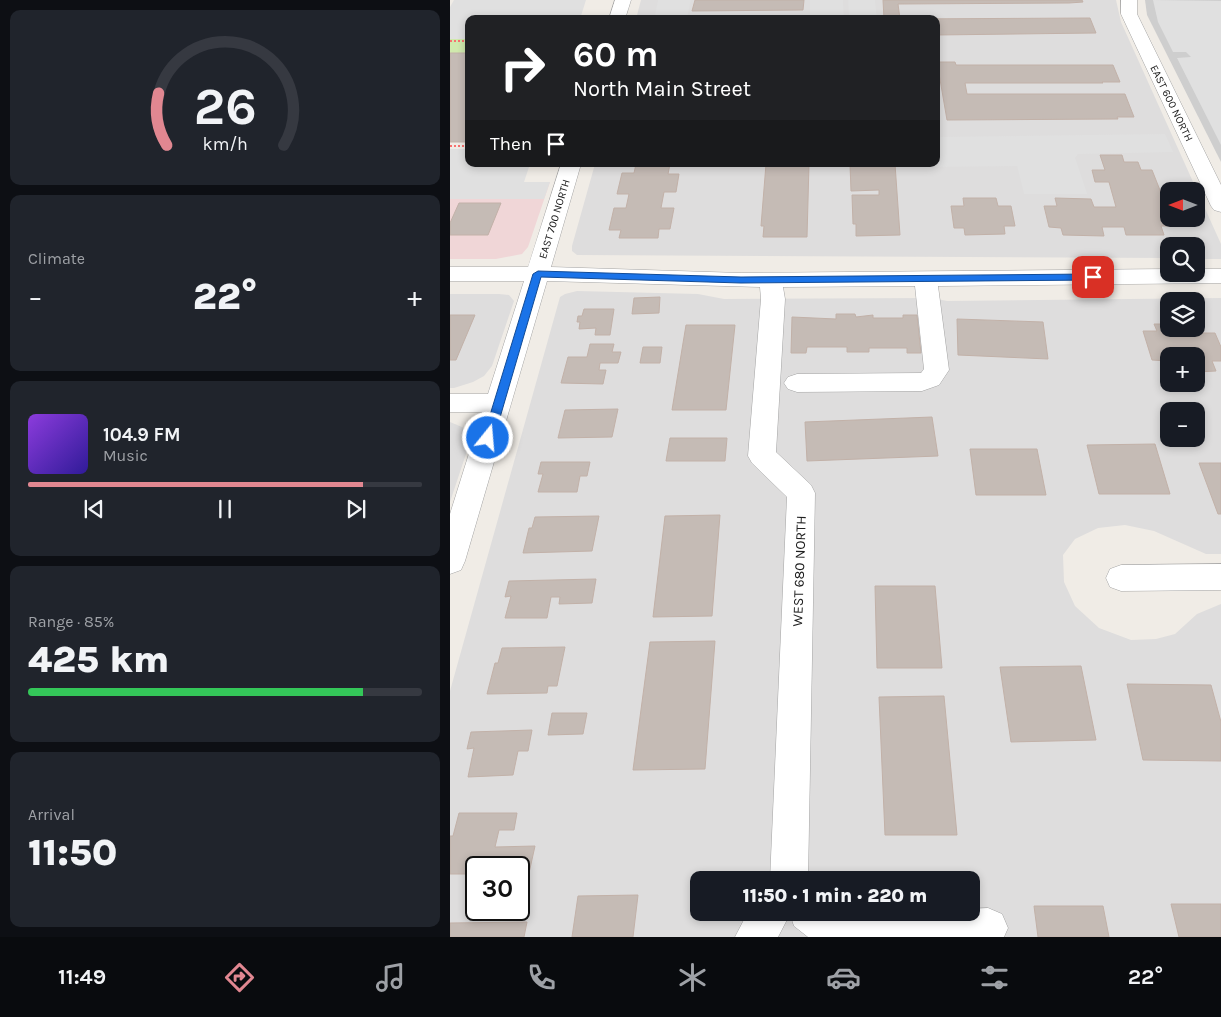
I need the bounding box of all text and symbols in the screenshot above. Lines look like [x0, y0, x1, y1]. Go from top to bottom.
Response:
text: 60 m [573, 34, 658, 75]
icon: right [490, 35, 555, 100]
street label: EAST 600 NORTH [1147, 63, 1196, 144]
text: 26 [193, 76, 257, 137]
text: North Main Street [573, 76, 751, 102]
icon: arrive [542, 130, 570, 158]
text: Then [490, 133, 532, 155]
text: km/h [202, 134, 248, 155]
street label: EAST 700 NORTH [536, 178, 573, 260]
north arrow [1160, 182, 1205, 228]
map controls [1160, 182, 1205, 447]
button: search [1160, 237, 1205, 282]
text: Climate [28, 249, 85, 268]
pin [1072, 256, 1114, 298]
icon: arrive [1079, 263, 1107, 291]
text: 22° [193, 274, 257, 319]
text: − [28, 280, 43, 313]
text: + [407, 280, 422, 313]
button: layers [1160, 292, 1205, 337]
button: + [1160, 347, 1205, 392]
button: − [1160, 402, 1205, 447]
position arrow [461, 411, 513, 463]
text: 104.9 FM [103, 424, 181, 446]
text: Music [103, 446, 148, 465]
icon: previous [80, 495, 108, 523]
icon: pause [211, 495, 239, 523]
icon: next [342, 495, 370, 523]
street label: WEST 680 NORTH [789, 515, 810, 627]
text: Range · 85% [28, 612, 114, 631]
text: 425 km [28, 637, 169, 682]
text: Arrival [28, 805, 75, 824]
text: 11:50 [28, 830, 117, 875]
speed limit sign: 30 [465, 856, 530, 921]
text: 11:50 · 1 min · 220 m [743, 885, 927, 907]
icon: directions [222, 960, 257, 995]
icon: music [373, 960, 408, 995]
icon: phone [524, 960, 559, 995]
icon: climate [675, 960, 710, 995]
icon: car [826, 960, 861, 995]
icon: filters [977, 960, 1012, 995]
text: 11:49 [58, 964, 106, 990]
text: 22° [1128, 964, 1163, 990]

